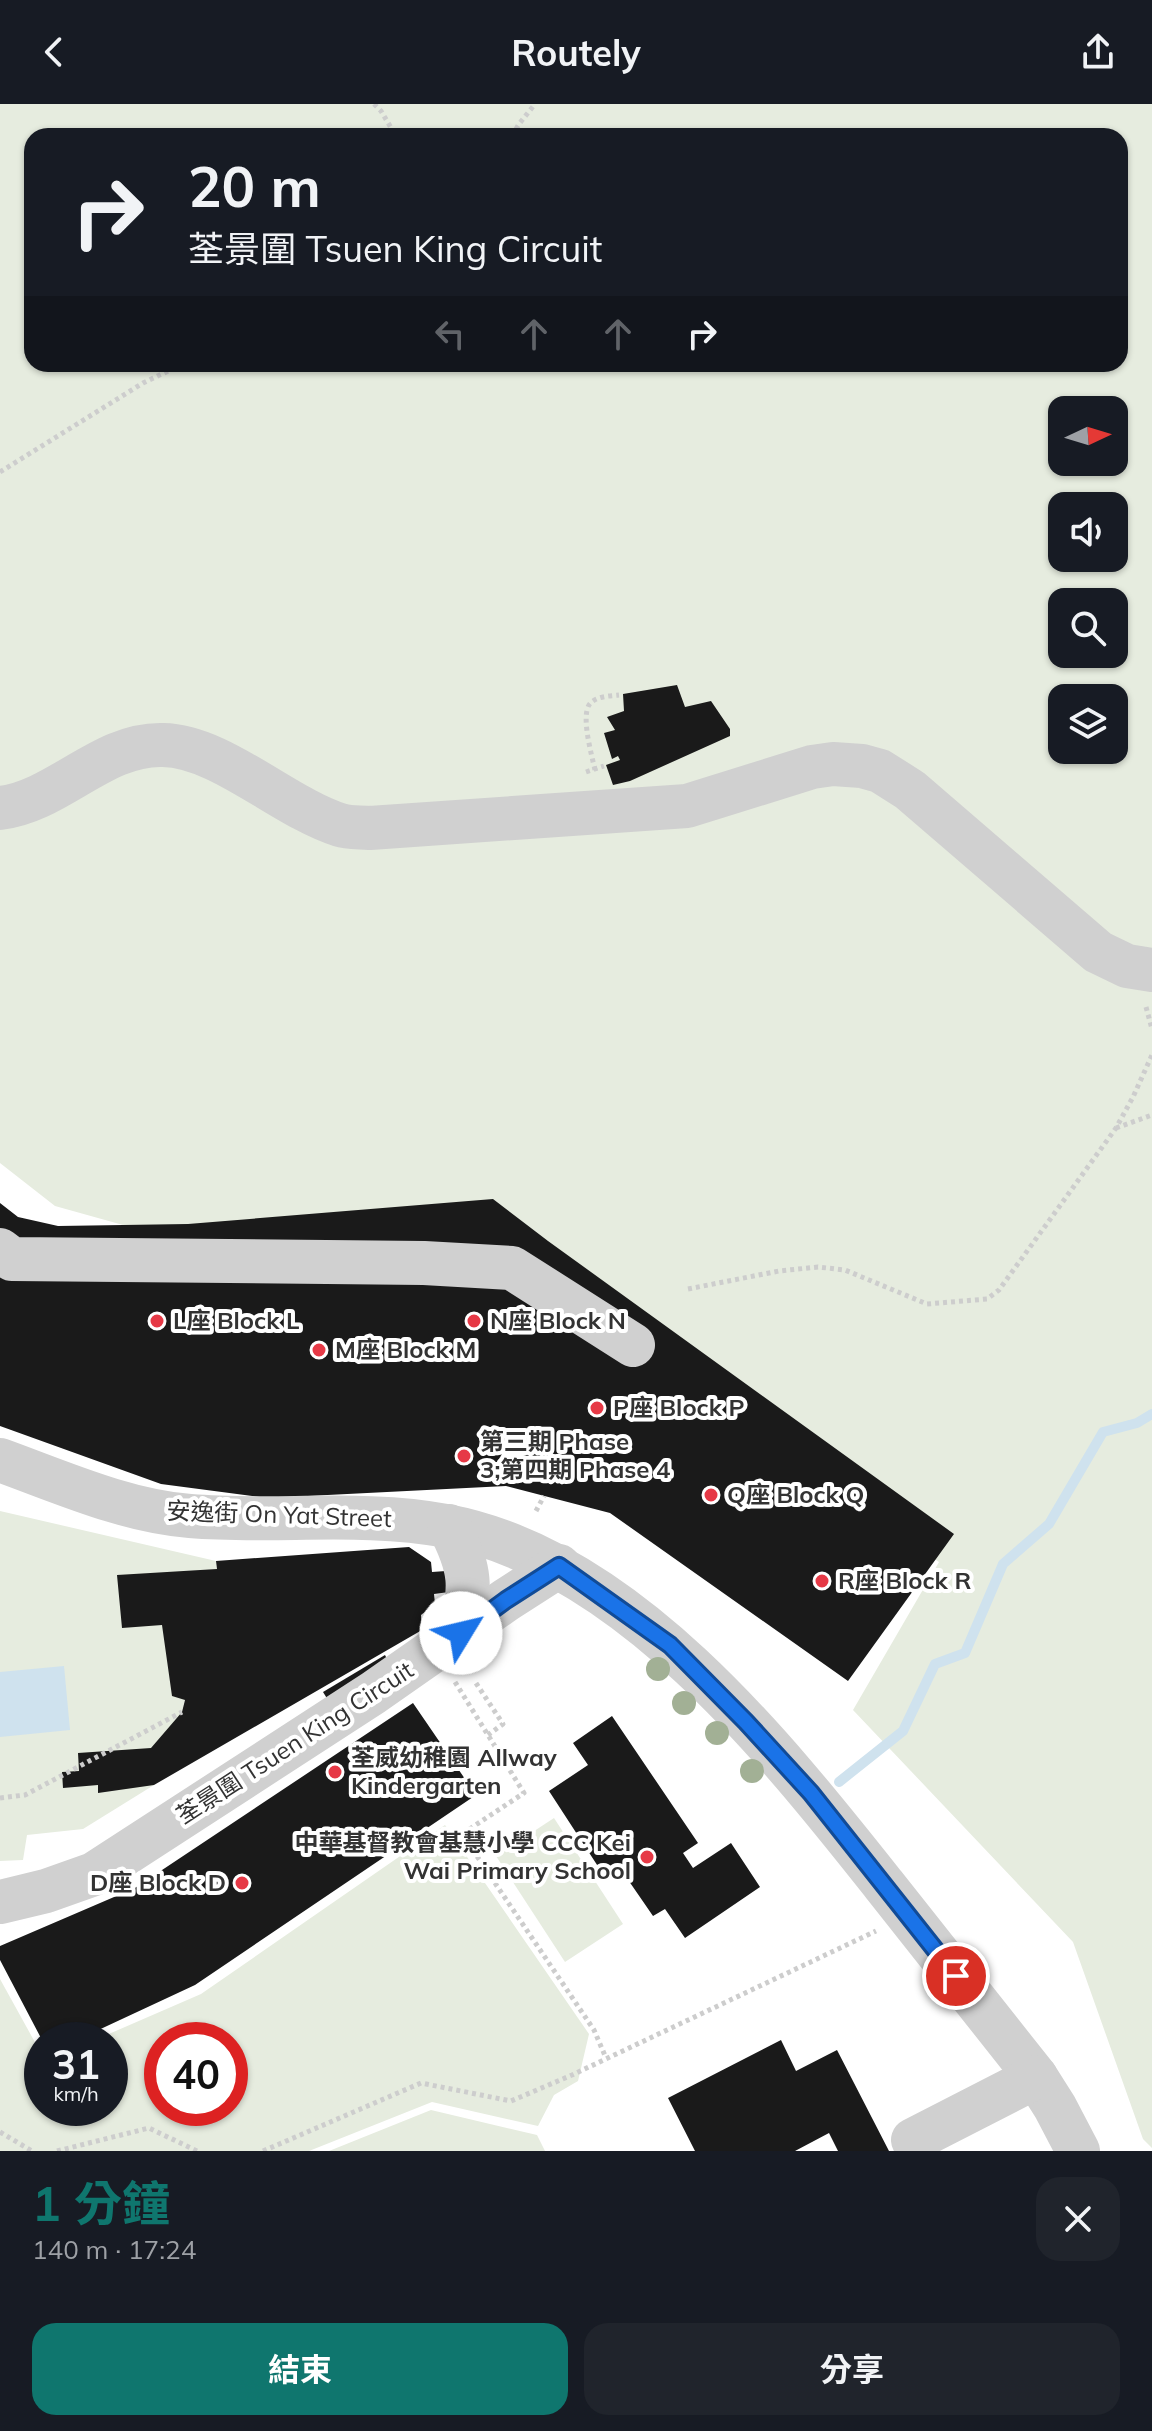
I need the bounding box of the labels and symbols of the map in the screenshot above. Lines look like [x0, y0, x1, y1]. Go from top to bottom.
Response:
north arrow [1048, 396, 1128, 476]
place label: L座 Block L [173, 1305, 299, 1335]
place label: N座 Block N [490, 1305, 626, 1335]
marker: L座 Block L [148, 1312, 166, 1330]
marker: N座 Block N [465, 1312, 483, 1330]
place label: M座 Block M [335, 1334, 476, 1364]
marker: M座 Block M [310, 1341, 328, 1359]
place label: P座 Block P [613, 1392, 745, 1422]
marker: P座 Block P [588, 1399, 606, 1417]
place label: 第三期 Phase 3;第四期 Phase 4 [480, 1426, 670, 1484]
marker: 第三期 Phase 3;第四期 Phase 4 [455, 1447, 473, 1465]
place label: Q座 Block Q [727, 1479, 864, 1509]
marker: Q座 Block Q [702, 1486, 720, 1504]
street label: 安逸街 On Yat Street [166, 1495, 392, 1533]
place label: R座 Block R [838, 1565, 971, 1595]
marker: R座 Block R [813, 1572, 831, 1590]
position arrow [419, 1591, 503, 1675]
street label: 荃景圍 Tsuen King Circuit [170, 1654, 418, 1830]
place label: 荃威幼稚園 Allway Kindergarten [351, 1742, 558, 1800]
marker: 荃威幼稚園 Allway Kindergarten [326, 1763, 344, 1781]
place label: 中華基督教會基慧小學 CCC Kei Wai Primary School [295, 1827, 631, 1885]
marker: 中華基督教會基慧小學 CCC Kei Wai Primary School [638, 1848, 656, 1866]
place label: D座 Block D [90, 1867, 226, 1897]
marker: D座 Block D [233, 1874, 251, 1892]
pin [922, 1942, 990, 2010]
speed limit sign: 40 [144, 2022, 248, 2126]

